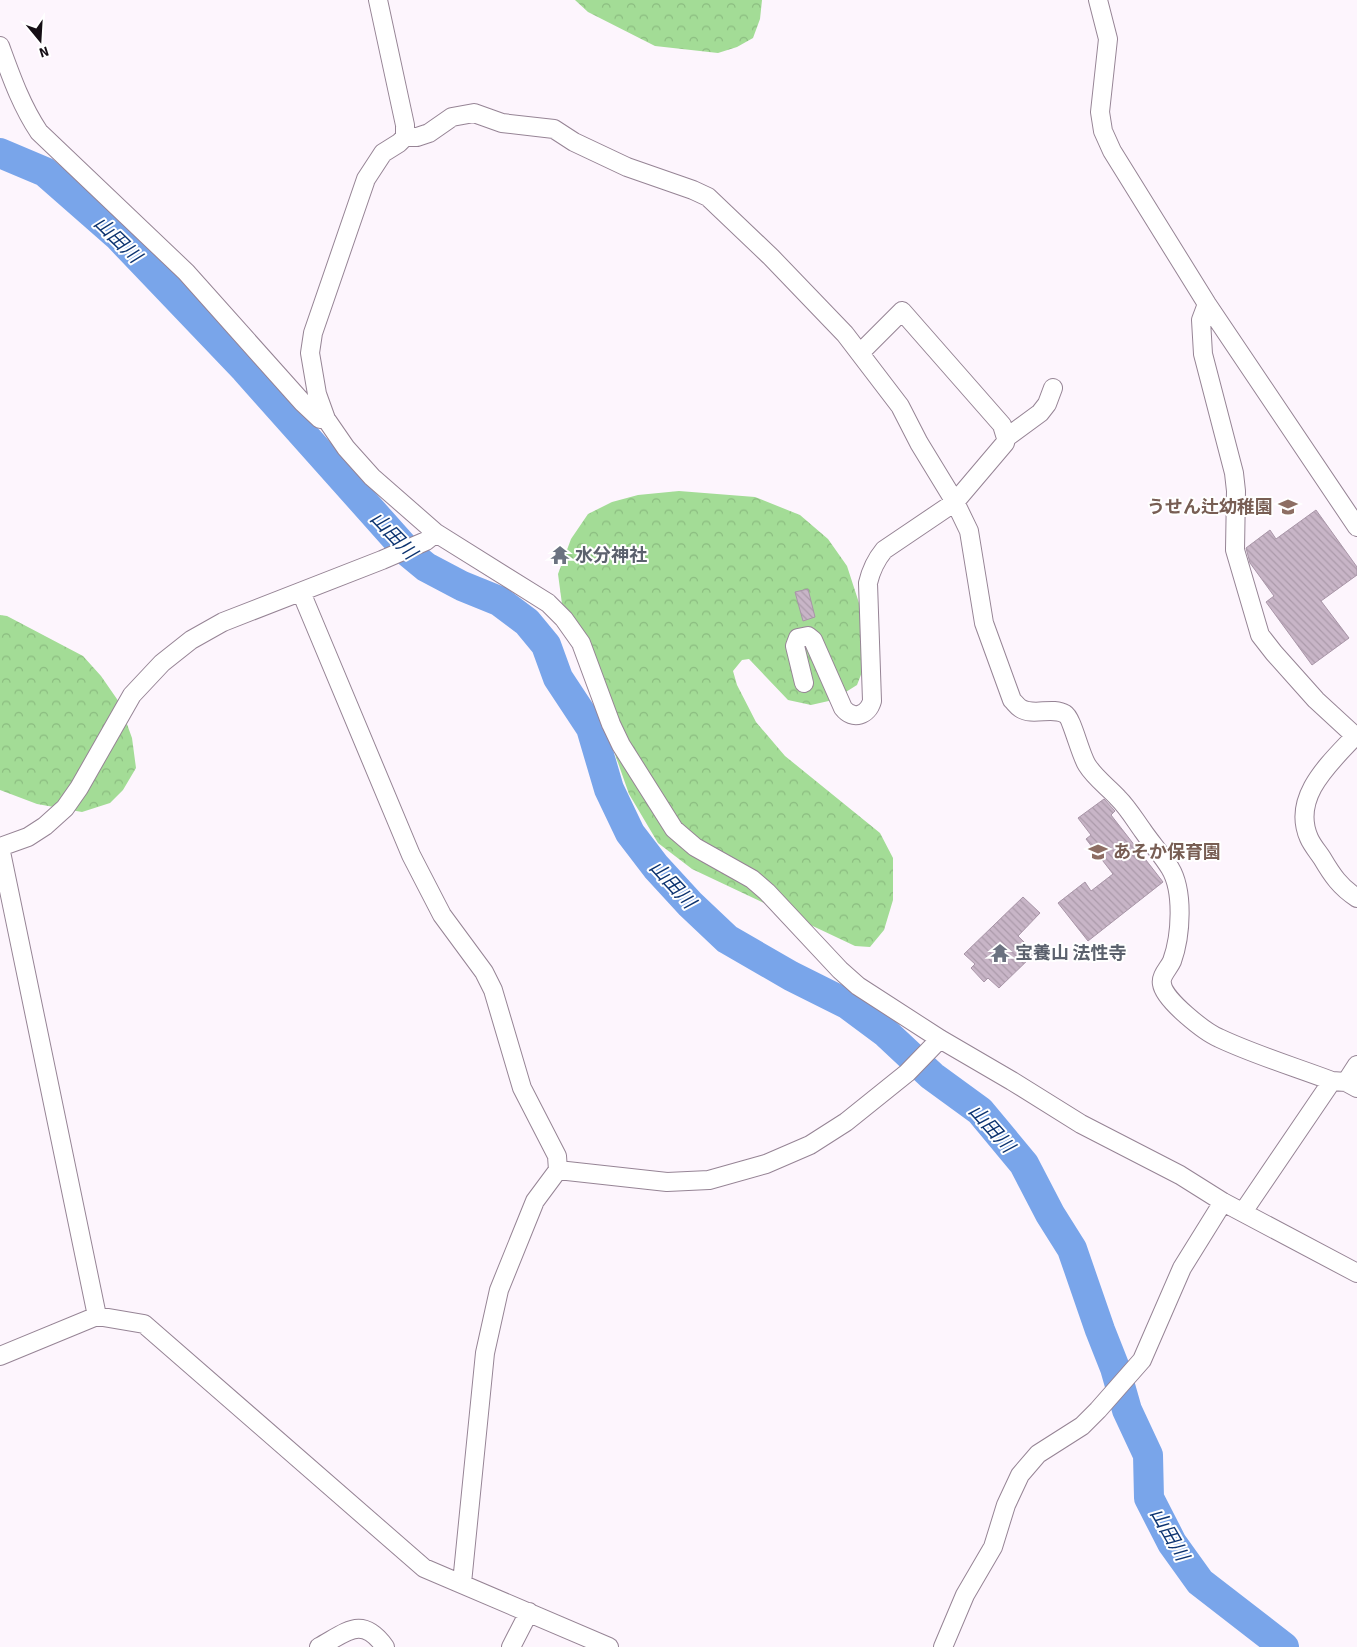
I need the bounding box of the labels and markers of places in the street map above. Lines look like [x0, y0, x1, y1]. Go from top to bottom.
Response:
place label: うせん辻幼稚園 [1147, 495, 1273, 520]
school or university icon: うせん辻幼稚園 [1277, 496, 1299, 518]
place label: 水分神社 [575, 543, 647, 568]
temple icon: 水分神社 [549, 544, 571, 566]
place label: あそか保育園 [1113, 840, 1221, 865]
school or university icon: あそか保育園 [1087, 841, 1109, 863]
place label: 宝養山 法性寺 [1015, 941, 1127, 966]
temple icon: 宝養山 法性寺 [989, 942, 1011, 964]

